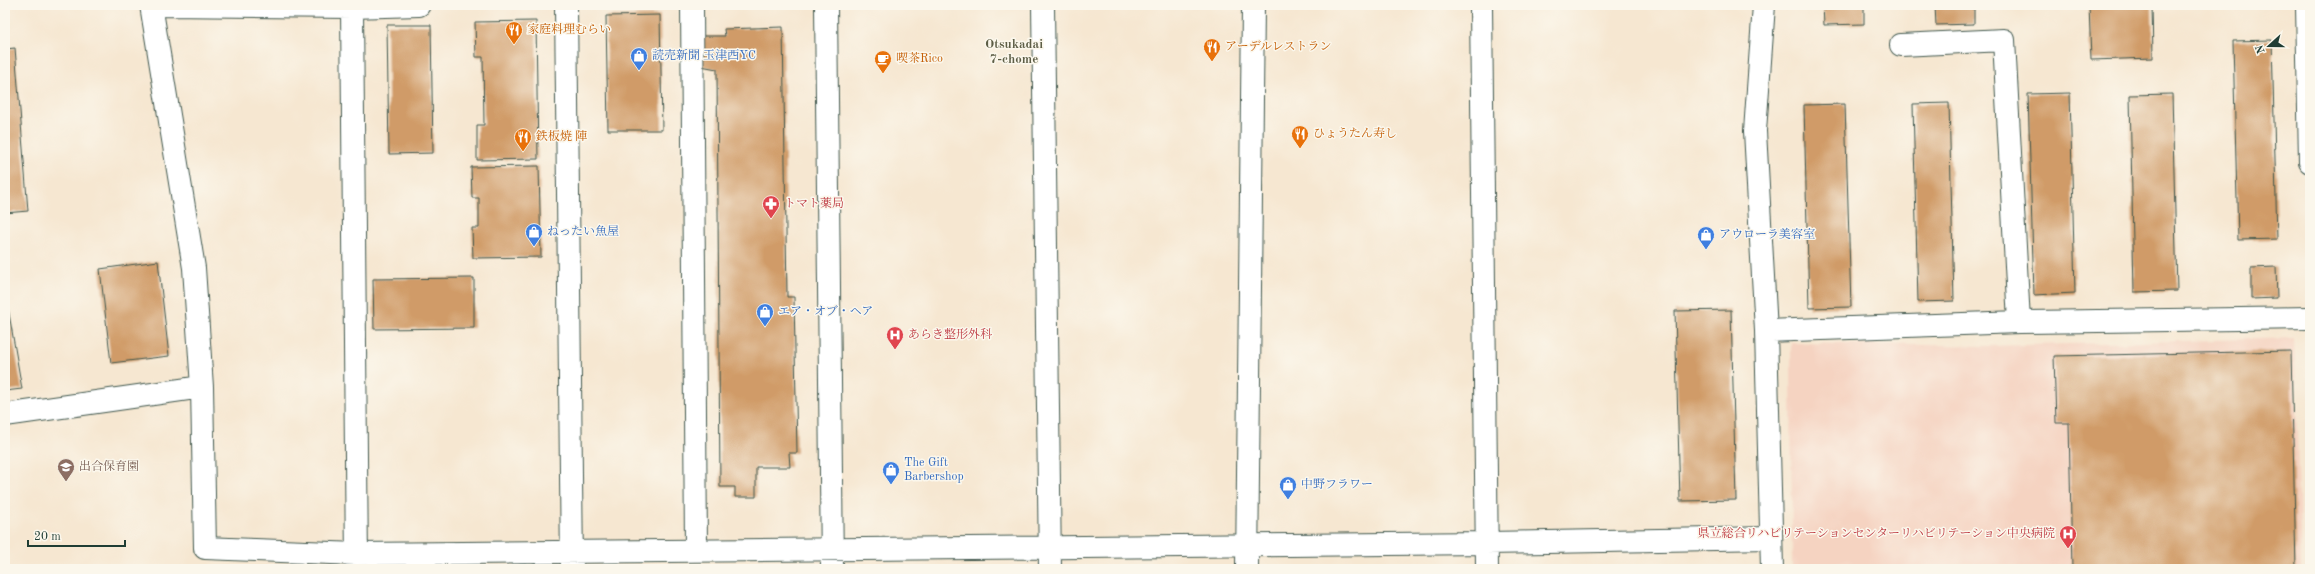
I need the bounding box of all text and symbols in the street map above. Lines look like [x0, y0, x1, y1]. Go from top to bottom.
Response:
restaurant icon: 家庭料理むらい [504, 20, 524, 45]
place label: 家庭料理むらい [527, 22, 611, 36]
north arrow [2249, 26, 2289, 66]
restaurant icon: アーデルレストラン [1202, 37, 1222, 62]
district label: Otsukadai 7-chome [985, 38, 1043, 66]
place label: アーデルレストラン [1225, 40, 1331, 53]
text: N [2254, 43, 2268, 55]
shop icon: 読売新聞 玉津西YC [629, 46, 649, 71]
place label: 読売新聞 玉津西YC [652, 48, 756, 62]
cafe icon: 喫茶Rico [873, 49, 893, 74]
place label: 喫茶Rico [896, 51, 943, 65]
restaurant icon: ひょうたん寿し [1290, 124, 1310, 149]
place label: ひょうたん寿し [1313, 126, 1397, 140]
restaurant icon: 鉄板焼 陣 [513, 127, 533, 152]
place label: 鉄板焼 陣 [535, 129, 587, 143]
pharmacy icon: トマト薬局 [761, 194, 781, 219]
place label: トマト薬局 [784, 196, 844, 210]
shop icon: ねったい魚屋 [524, 222, 544, 247]
place label: ねったい魚屋 [547, 224, 619, 238]
shop icon: アウローラ美容室 [1696, 225, 1716, 250]
place label: アウローラ美容室 [1719, 227, 1815, 241]
shop icon: エア・オブ・ヘア [755, 302, 775, 327]
place label: エア・オブ・ヘア [778, 305, 873, 318]
hospital icon: あらき整形外科 [885, 325, 905, 350]
place label: あらき整形外科 [908, 327, 992, 341]
school or university icon: 出合保育園 [56, 457, 76, 482]
place label: The Gift Barbershop [904, 457, 964, 483]
place label: 出合保育園 [79, 459, 139, 473]
shop icon: The Gift Barbershop [881, 460, 901, 485]
shop icon: 中野フラワー [1278, 475, 1298, 500]
place label: 中野フラワー [1301, 477, 1373, 491]
scale bar [28, 522, 125, 548]
hospital icon: 県立総合リハビリテーションセンターリハビリテーション中央病院 [2058, 524, 2078, 549]
place label: 県立総合リハビリテーションセンターリハビリテーション中央病院 [1698, 526, 2055, 540]
text: 20 m [34, 531, 61, 543]

